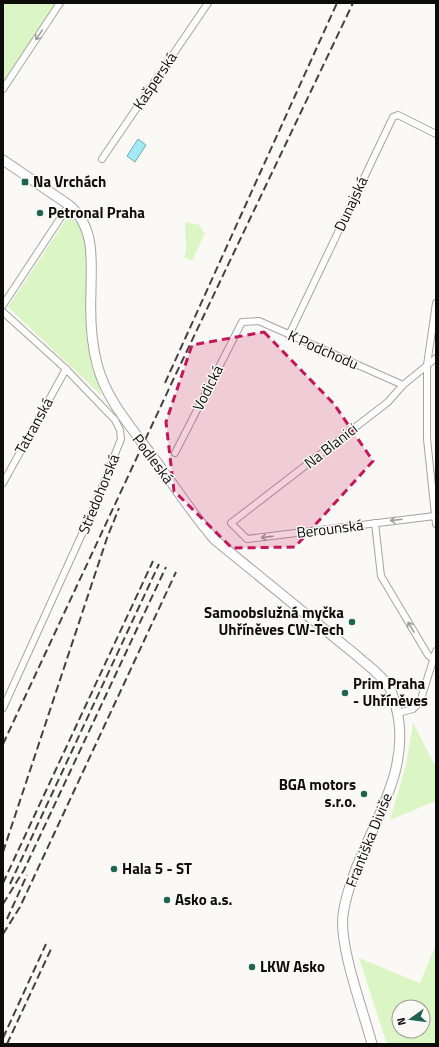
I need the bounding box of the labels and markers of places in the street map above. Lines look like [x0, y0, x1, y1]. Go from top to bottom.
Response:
place label: Na Vrchách [33, 170, 106, 193]
marker: Na Vrchách [20, 177, 30, 187]
place label: Petronal Praha [48, 201, 145, 224]
marker: Petronal Praha [35, 208, 45, 218]
place label: Samoobslužná myčka Uhříněves CW-Tech [204, 601, 344, 641]
marker: Samoobslužná myčka Uhříněves CW-Tech [347, 617, 357, 627]
place label: Prim Praha - Uhříněves [353, 672, 428, 712]
marker: Prim Praha - Uhříněves [340, 688, 350, 698]
place label: BGA motors s.r.o. [279, 773, 356, 813]
marker: BGA motors s.r.o. [359, 789, 369, 799]
place label: Hala 5 - ST [122, 857, 192, 880]
marker: Hala 5 - ST [109, 864, 119, 874]
place label: Asko a.s. [175, 888, 232, 911]
marker: Asko a.s. [162, 895, 172, 905]
place label: LKW Asko [260, 955, 325, 978]
marker: LKW Asko [247, 962, 257, 972]

